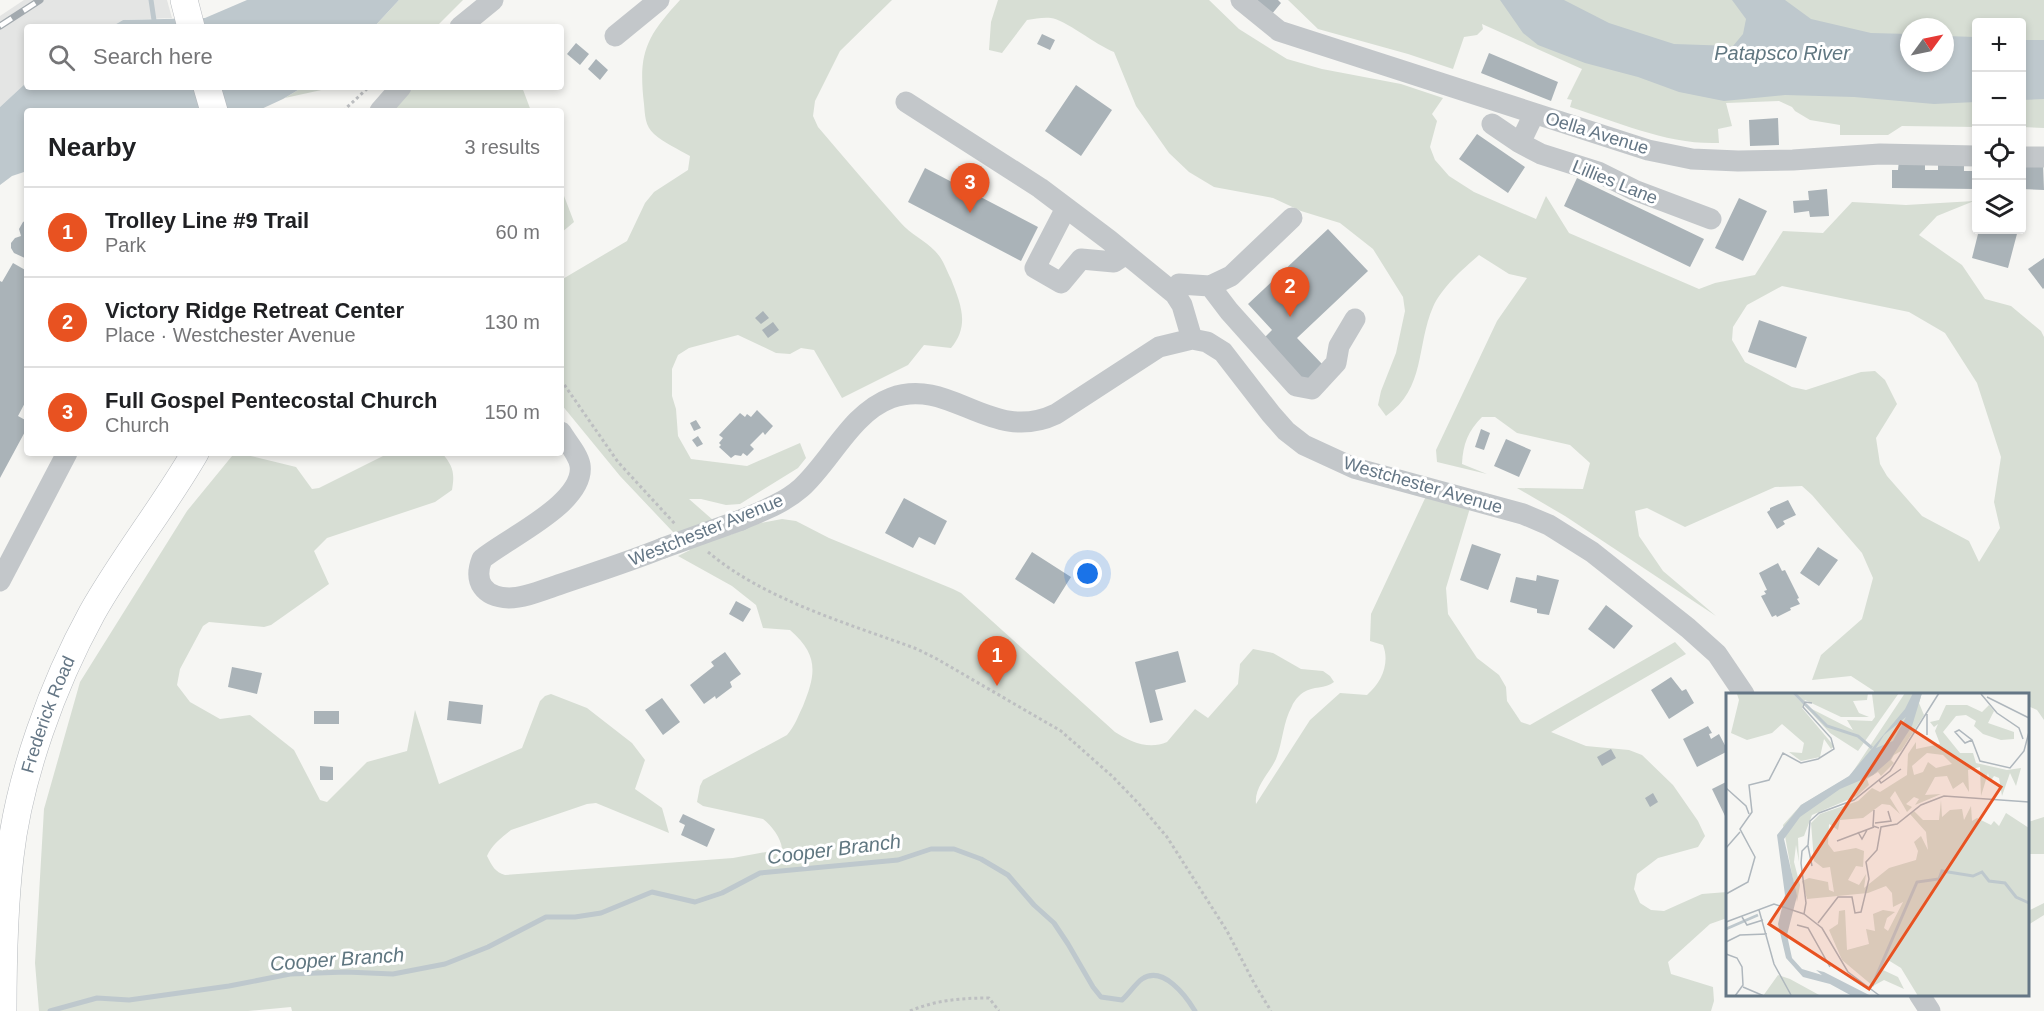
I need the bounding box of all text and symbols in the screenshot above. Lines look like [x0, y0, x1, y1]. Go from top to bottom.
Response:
north arrow [1900, 18, 1954, 72]
map controls [1972, 18, 2026, 234]
button: + [1972, 18, 2026, 72]
search box [24, 24, 564, 90]
icon: search [45, 41, 78, 74]
water label: Patapsco River [1714, 42, 1851, 64]
text: Search here [93, 44, 213, 69]
button: − [1972, 72, 2026, 126]
street label: Oella Avenue [1543, 108, 1651, 158]
button: locate [1972, 126, 2026, 180]
text: Nearby [48, 132, 136, 162]
text: 3 results [464, 136, 540, 158]
street label: Lillies Lane [1570, 156, 1660, 208]
pin: 3 [950, 164, 990, 213]
button: layers [1972, 180, 2026, 234]
text: Trolley Line #9 Trail [105, 208, 309, 233]
text: 1 [62, 221, 73, 243]
text: 60 m [496, 221, 540, 243]
text: Park [105, 234, 146, 256]
pin: 2 [1270, 268, 1310, 317]
text: Victory Ridge Retreat Center [105, 298, 404, 323]
text: 2 [62, 311, 73, 333]
text: 130 m [484, 311, 540, 333]
text: Place · Westchester Avenue [105, 324, 356, 346]
text: Full Gospel Pentecostal Church [105, 388, 438, 413]
text: 3 [62, 401, 73, 423]
text: 150 m [484, 401, 540, 423]
text: Church [105, 414, 169, 436]
street label: Westchester Avenue [1341, 453, 1505, 517]
street label: Westchester Avenue [626, 490, 786, 570]
your location [1073, 559, 1102, 588]
pin: 1 [978, 636, 1016, 686]
street label: Frederick Road [17, 653, 79, 775]
inset map [1726, 693, 2029, 996]
water label: Cooper Branch [766, 830, 902, 868]
water label: Cooper Branch [269, 943, 405, 975]

